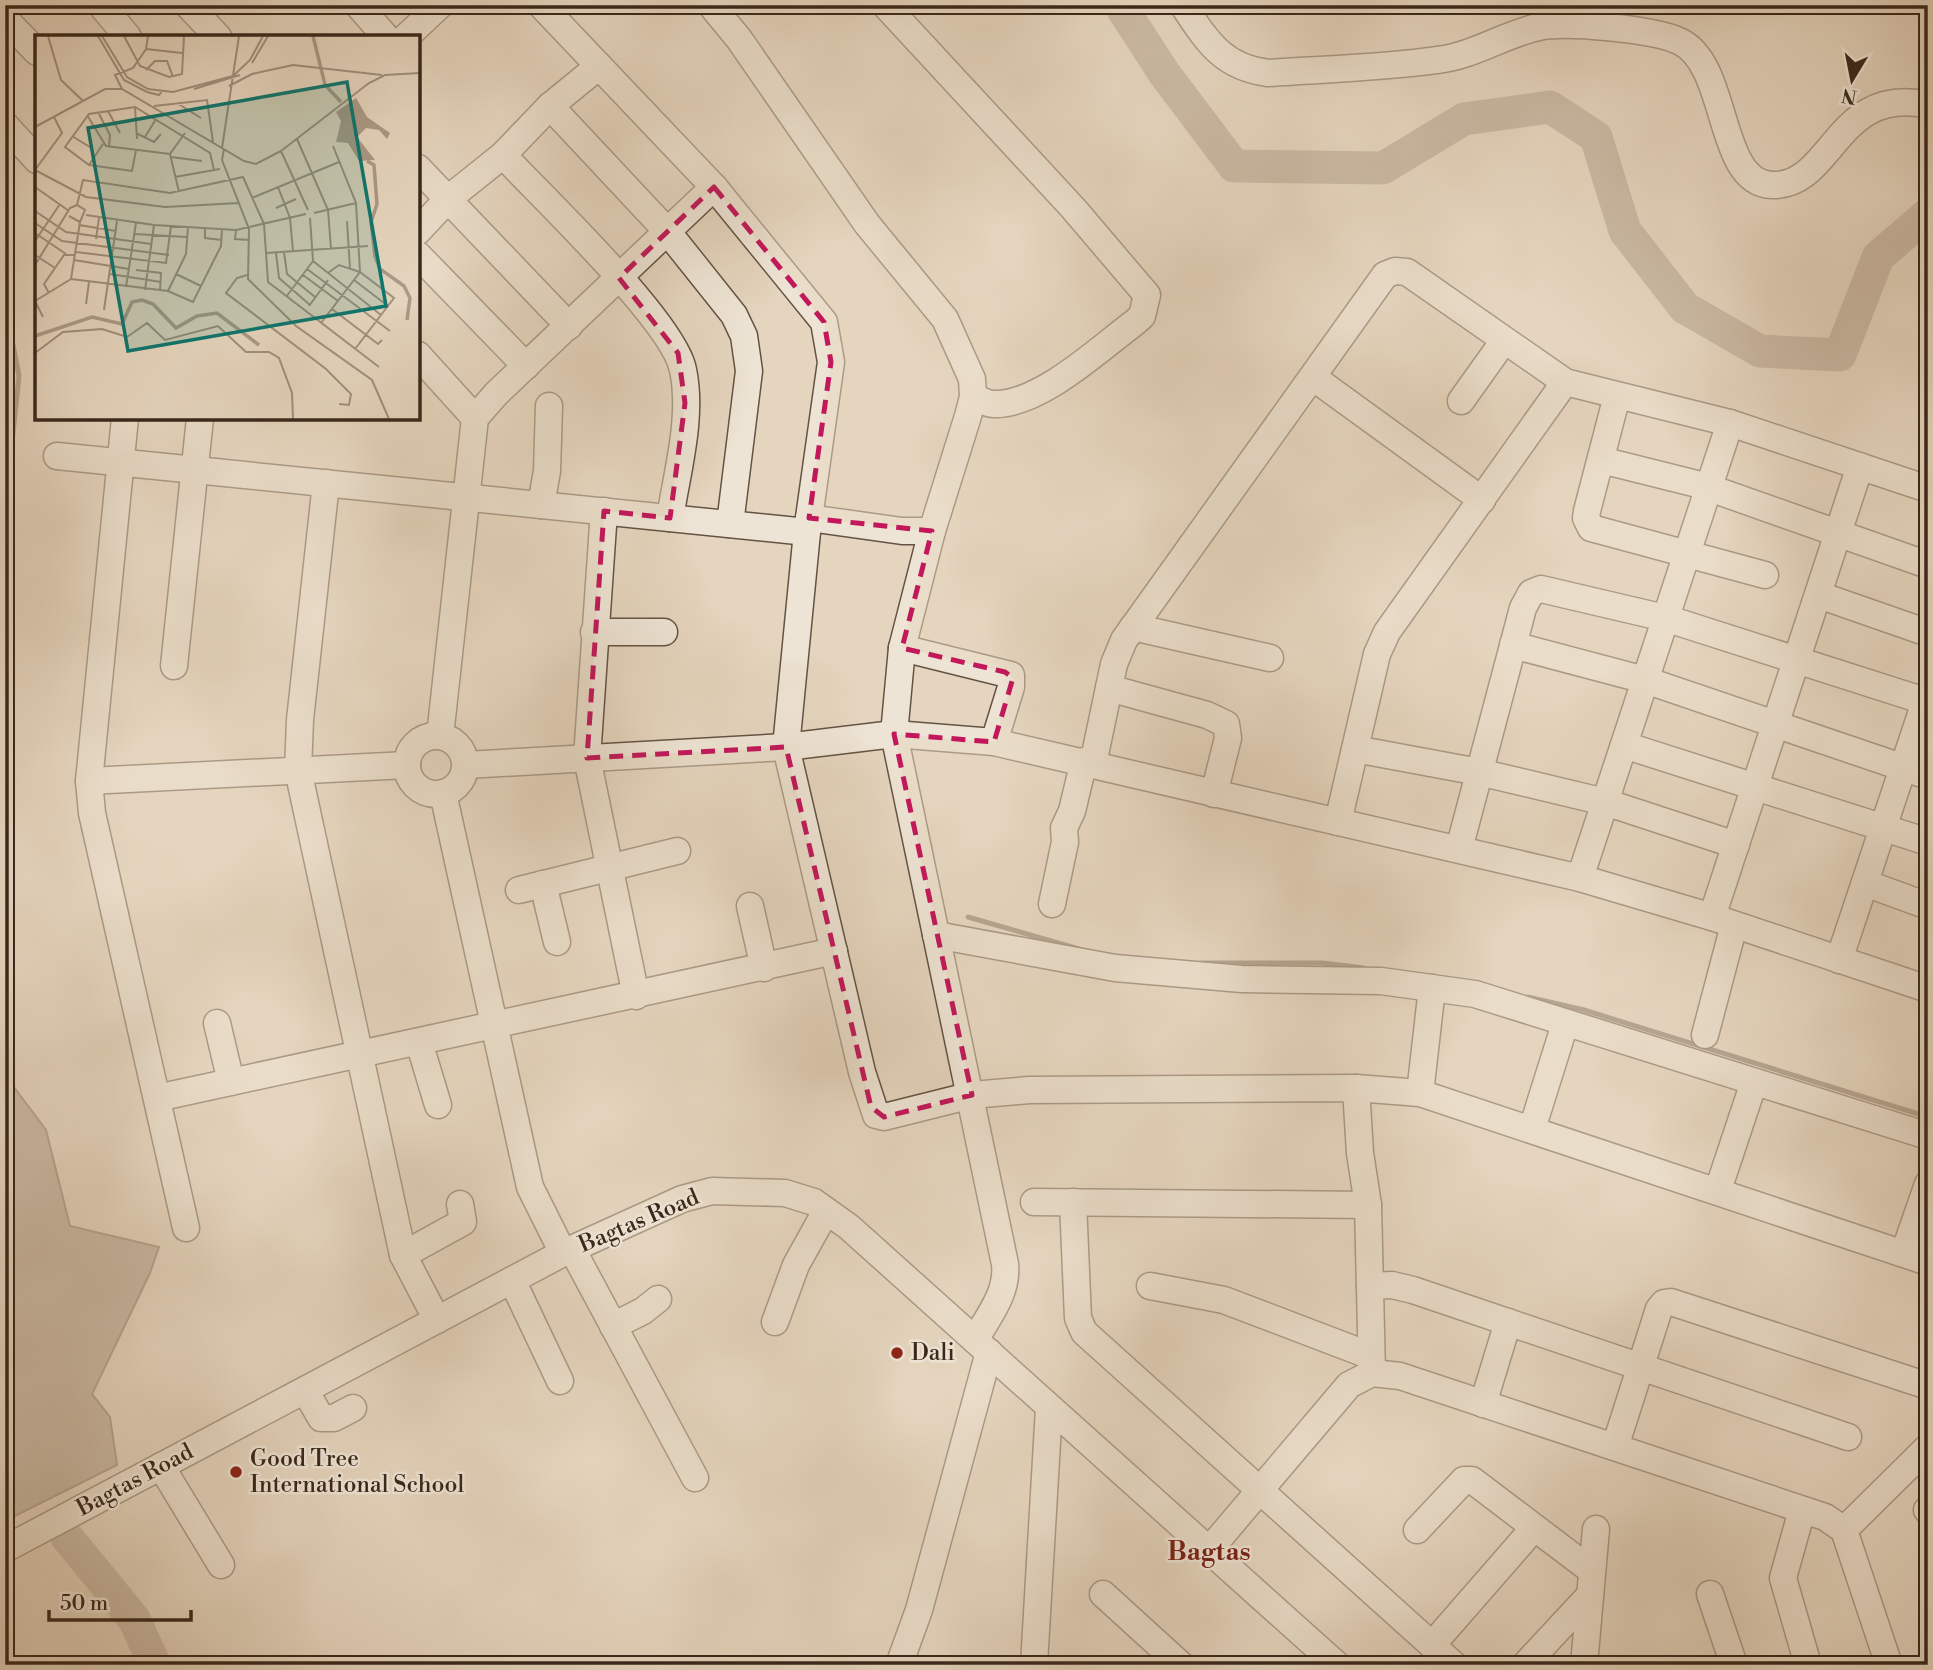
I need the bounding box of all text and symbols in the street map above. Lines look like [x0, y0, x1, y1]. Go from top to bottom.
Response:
inset map [35, 35, 420, 420]
north arrow [1818, 46, 1888, 116]
text: N [1840, 83, 1859, 109]
street label: Bagtas Road [574, 1183, 703, 1259]
place label: Dali [911, 1339, 955, 1367]
marker: Dali [889, 1345, 905, 1361]
street label: Bagtas Road [71, 1438, 198, 1523]
place label: Good Tree International School [250, 1445, 464, 1499]
marker: Good Tree International School [228, 1464, 244, 1480]
district label: Bagtas [1167, 1536, 1251, 1568]
scale bar [49, 1579, 191, 1623]
text: 50 m [60, 1591, 108, 1617]

